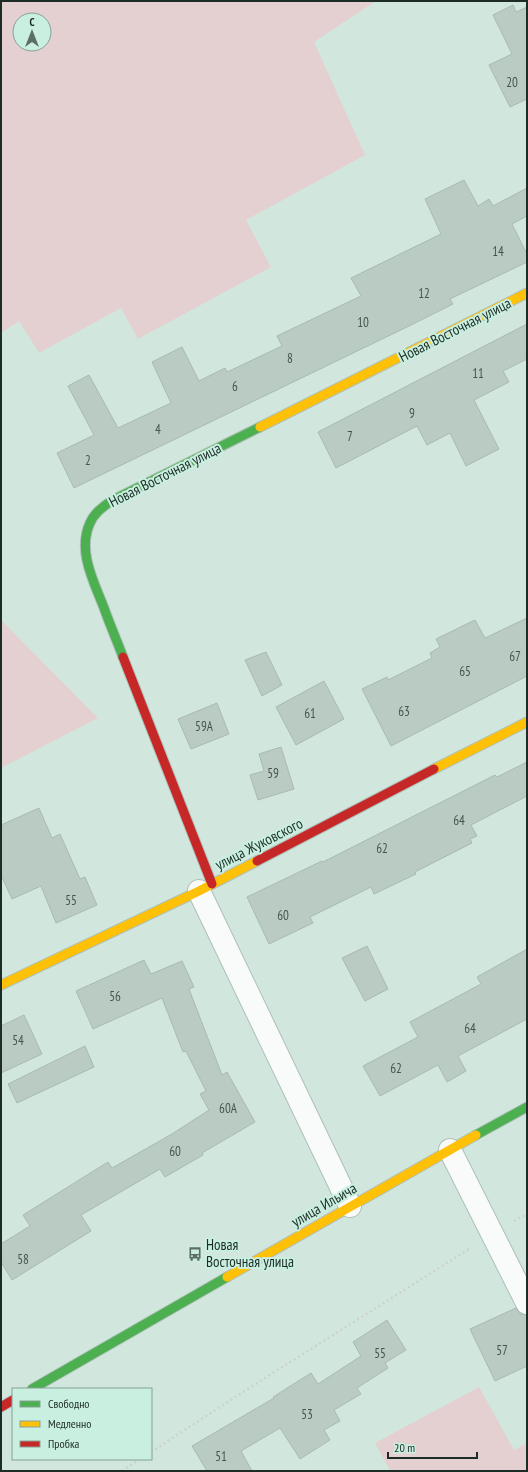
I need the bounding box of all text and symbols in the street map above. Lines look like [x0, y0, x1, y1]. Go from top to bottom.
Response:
north arrow [12, 12, 52, 52]
text: С [29, 15, 35, 29]
house number: 20 [506, 74, 518, 91]
house number: 14 [492, 243, 504, 260]
house number: 12 [418, 285, 430, 302]
street label: Новая Восточная улица [395, 293, 514, 366]
house number: 10 [357, 314, 369, 331]
house number: 8 [287, 350, 293, 367]
house number: 11 [472, 365, 484, 382]
house number: 6 [232, 378, 238, 395]
house number: 9 [409, 405, 415, 422]
house number: 4 [155, 421, 161, 438]
house number: 7 [347, 428, 353, 445]
street label: Новая Восточная улица [105, 438, 224, 511]
house number: 2 [85, 452, 91, 469]
house number: 67 [509, 648, 521, 665]
house number: 65 [459, 663, 471, 680]
house number: 63 [398, 703, 410, 720]
house number: 61 [304, 705, 316, 722]
house number: 59А [195, 718, 214, 735]
house number: 59 [267, 765, 279, 782]
house number: 64 [453, 812, 465, 829]
street label: улица Жуковского [212, 813, 306, 874]
house number: 62 [376, 840, 388, 857]
house number: 55 [65, 892, 77, 909]
house number: 60 [277, 907, 289, 924]
house number: 56 [109, 988, 121, 1005]
house number: 64 [464, 1020, 476, 1037]
house number: 54 [12, 1032, 24, 1049]
house number: 62 [390, 1060, 402, 1077]
house number: 60А [219, 1100, 238, 1117]
house number: 60 [169, 1143, 181, 1160]
street label: улица Ильича [288, 1178, 360, 1231]
place label: Новая Восточная улица [206, 1235, 294, 1271]
bus stop icon: Новая Восточная улица [187, 1246, 203, 1262]
house number: 58 [17, 1251, 29, 1268]
house number: 57 [496, 1342, 508, 1359]
house number: 55 [374, 1345, 386, 1362]
legend [12, 1388, 152, 1460]
text: Свободно [48, 1396, 90, 1411]
house number: 53 [301, 1406, 313, 1423]
text: Медленно [48, 1416, 91, 1431]
scale bar [388, 1434, 477, 1460]
text: Пробка [48, 1436, 80, 1451]
text: 20 m [394, 1440, 415, 1455]
house number: 51 [215, 1448, 227, 1465]

